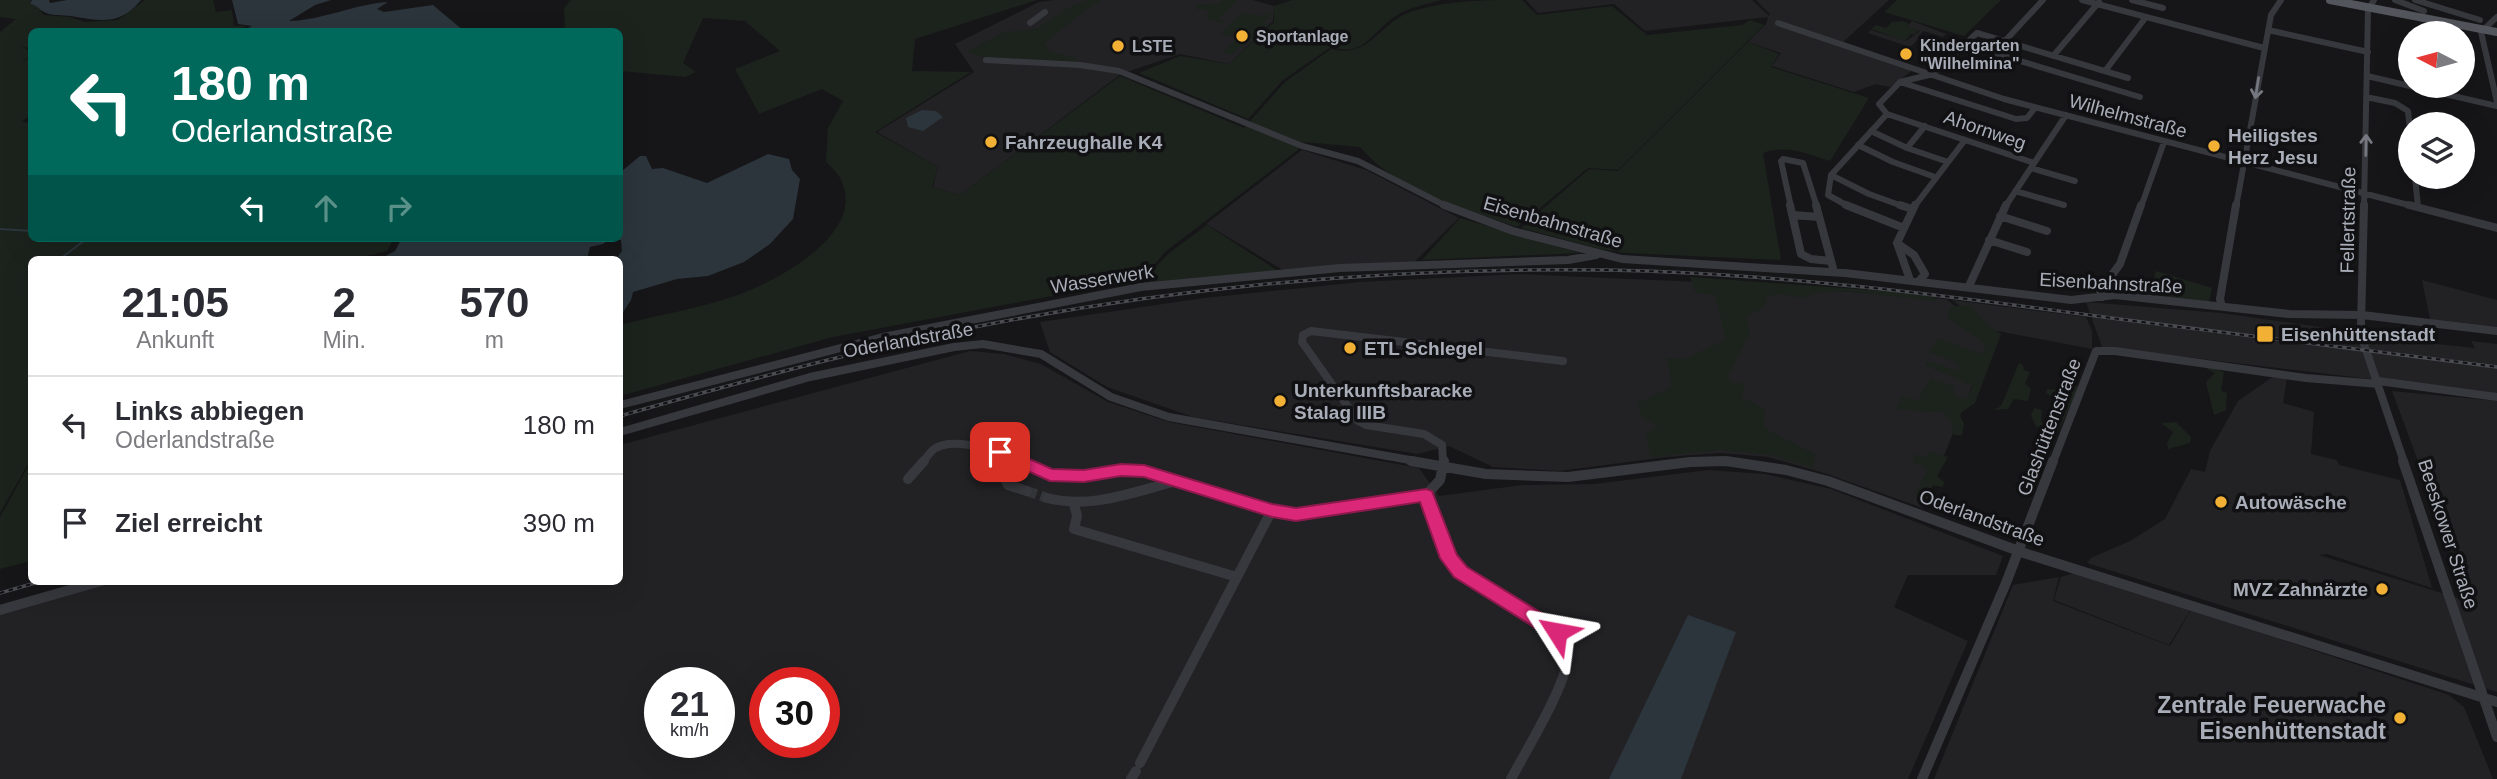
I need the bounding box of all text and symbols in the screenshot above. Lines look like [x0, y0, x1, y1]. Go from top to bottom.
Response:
north arrow [2398, 21, 2474, 98]
map controls [2398, 21, 2475, 189]
marker: Sportanlage [1234, 28, 1250, 44]
place label: Sportanlage [1256, 28, 1349, 45]
place label: Kindergarten "Wilhelmina" [1920, 37, 2020, 72]
marker: LSTE [1110, 38, 1126, 54]
place label: LSTE [1132, 38, 1173, 55]
marker: Kindergarten "Wilhelmina" [1898, 46, 1914, 62]
icon: left [56, 56, 147, 147]
text: 180 m [171, 56, 310, 110]
one-way arrow [2250, 76, 2263, 99]
street label: Wilhelmstraße [2067, 90, 2189, 142]
street label: Ahornweg [1941, 106, 2029, 154]
button: layers [2398, 112, 2475, 189]
text: Oderlandstraße [171, 113, 393, 149]
place label: Heiligstes Herz Jesu [2228, 125, 2318, 168]
place label: Fahrzeughalle K4 [1005, 132, 1163, 153]
marker: Fahrzeughalle K4 [983, 134, 999, 150]
one-way arrow [2359, 134, 2373, 157]
marker: Heiligstes Herz Jesu [2206, 138, 2222, 154]
street label: Fellertstraße [2337, 167, 2359, 273]
icon: left [234, 189, 272, 227]
icon: ahead [307, 189, 345, 227]
icon: right [380, 189, 418, 227]
street label: Eisenbahnstraße [1481, 192, 1625, 252]
street label: Wasserwerk [1049, 260, 1155, 297]
street label: Eisenbahnstraße [2039, 269, 2183, 297]
text: 21:05 [122, 279, 229, 326]
text: 2 [332, 279, 356, 326]
text: 570 [459, 279, 529, 326]
street label: Oderlandstraße [841, 318, 975, 362]
marker: Eisenhüttenstadt [2255, 324, 2275, 344]
place label: Eisenhüttenstadt [2281, 324, 2436, 345]
text: Ankunft [136, 327, 214, 353]
text: Min. [322, 327, 366, 353]
text: m [485, 327, 504, 353]
place label: ETL Schlegel [1364, 338, 1483, 359]
marker: ETL Schlegel [1342, 340, 1358, 356]
street label: Glashüttenstraße [2013, 355, 2085, 499]
place label: Unterkunftsbaracke Stalag IIIB [1294, 380, 1472, 423]
marker: Unterkunftsbaracke Stalag IIIB [1272, 393, 1288, 409]
text: Links abbiegen [115, 396, 304, 426]
icon: left [56, 406, 94, 444]
text: 180 m [523, 410, 595, 440]
pin [970, 422, 1030, 482]
text: Oderlandstraße [115, 427, 275, 453]
icon: arrive [981, 433, 1019, 471]
street label: Beeskower Straße [2414, 456, 2482, 612]
street label: Oderlandstraße [1916, 486, 2048, 550]
place label: Autowäsche [2235, 492, 2347, 513]
marker: Autowäsche [2213, 494, 2229, 510]
icon: arrive [56, 504, 94, 542]
text: Ziel erreicht [115, 508, 262, 538]
text: 390 m [523, 508, 595, 538]
place label: MVZ Zahnärzte [2233, 579, 2368, 600]
marker: MVZ Zahnärzte [2374, 581, 2390, 597]
position arrow [1520, 595, 1594, 669]
speed limit sign: 30 [749, 667, 840, 758]
text: 21 [670, 684, 709, 723]
place label: Zentrale Feuerwache Eisenhüttenstadt [2157, 692, 2386, 744]
marker: Zentrale Feuerwache Eisenhüttenstadt [2392, 710, 2408, 726]
text: km/h [670, 720, 709, 740]

